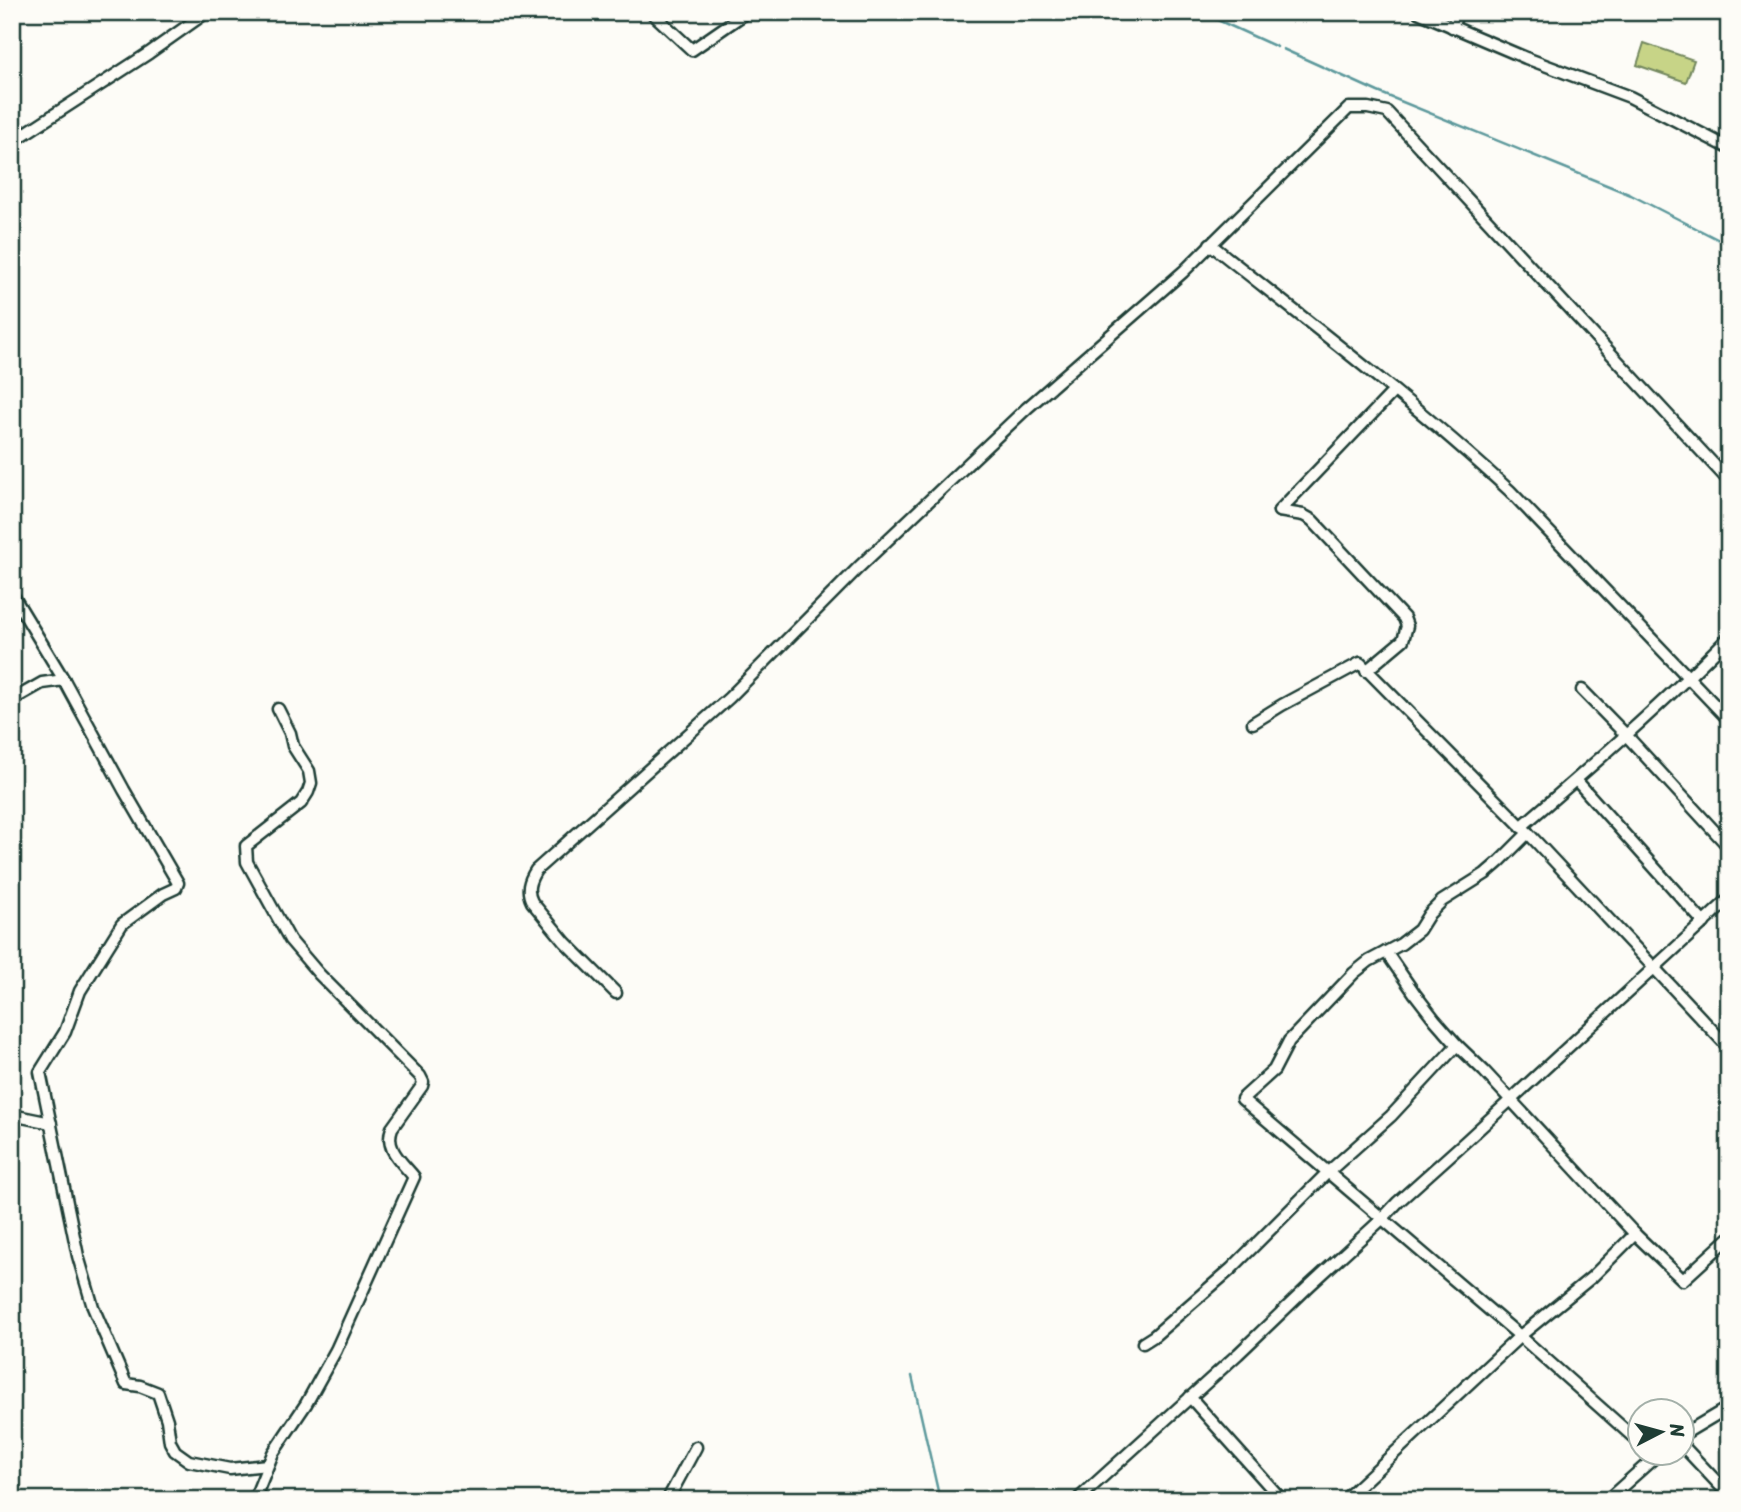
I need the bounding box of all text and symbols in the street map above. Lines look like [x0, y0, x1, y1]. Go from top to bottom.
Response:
north arrow [1626, 1396, 1696, 1466]
text: N [1660, 1421, 1695, 1439]

